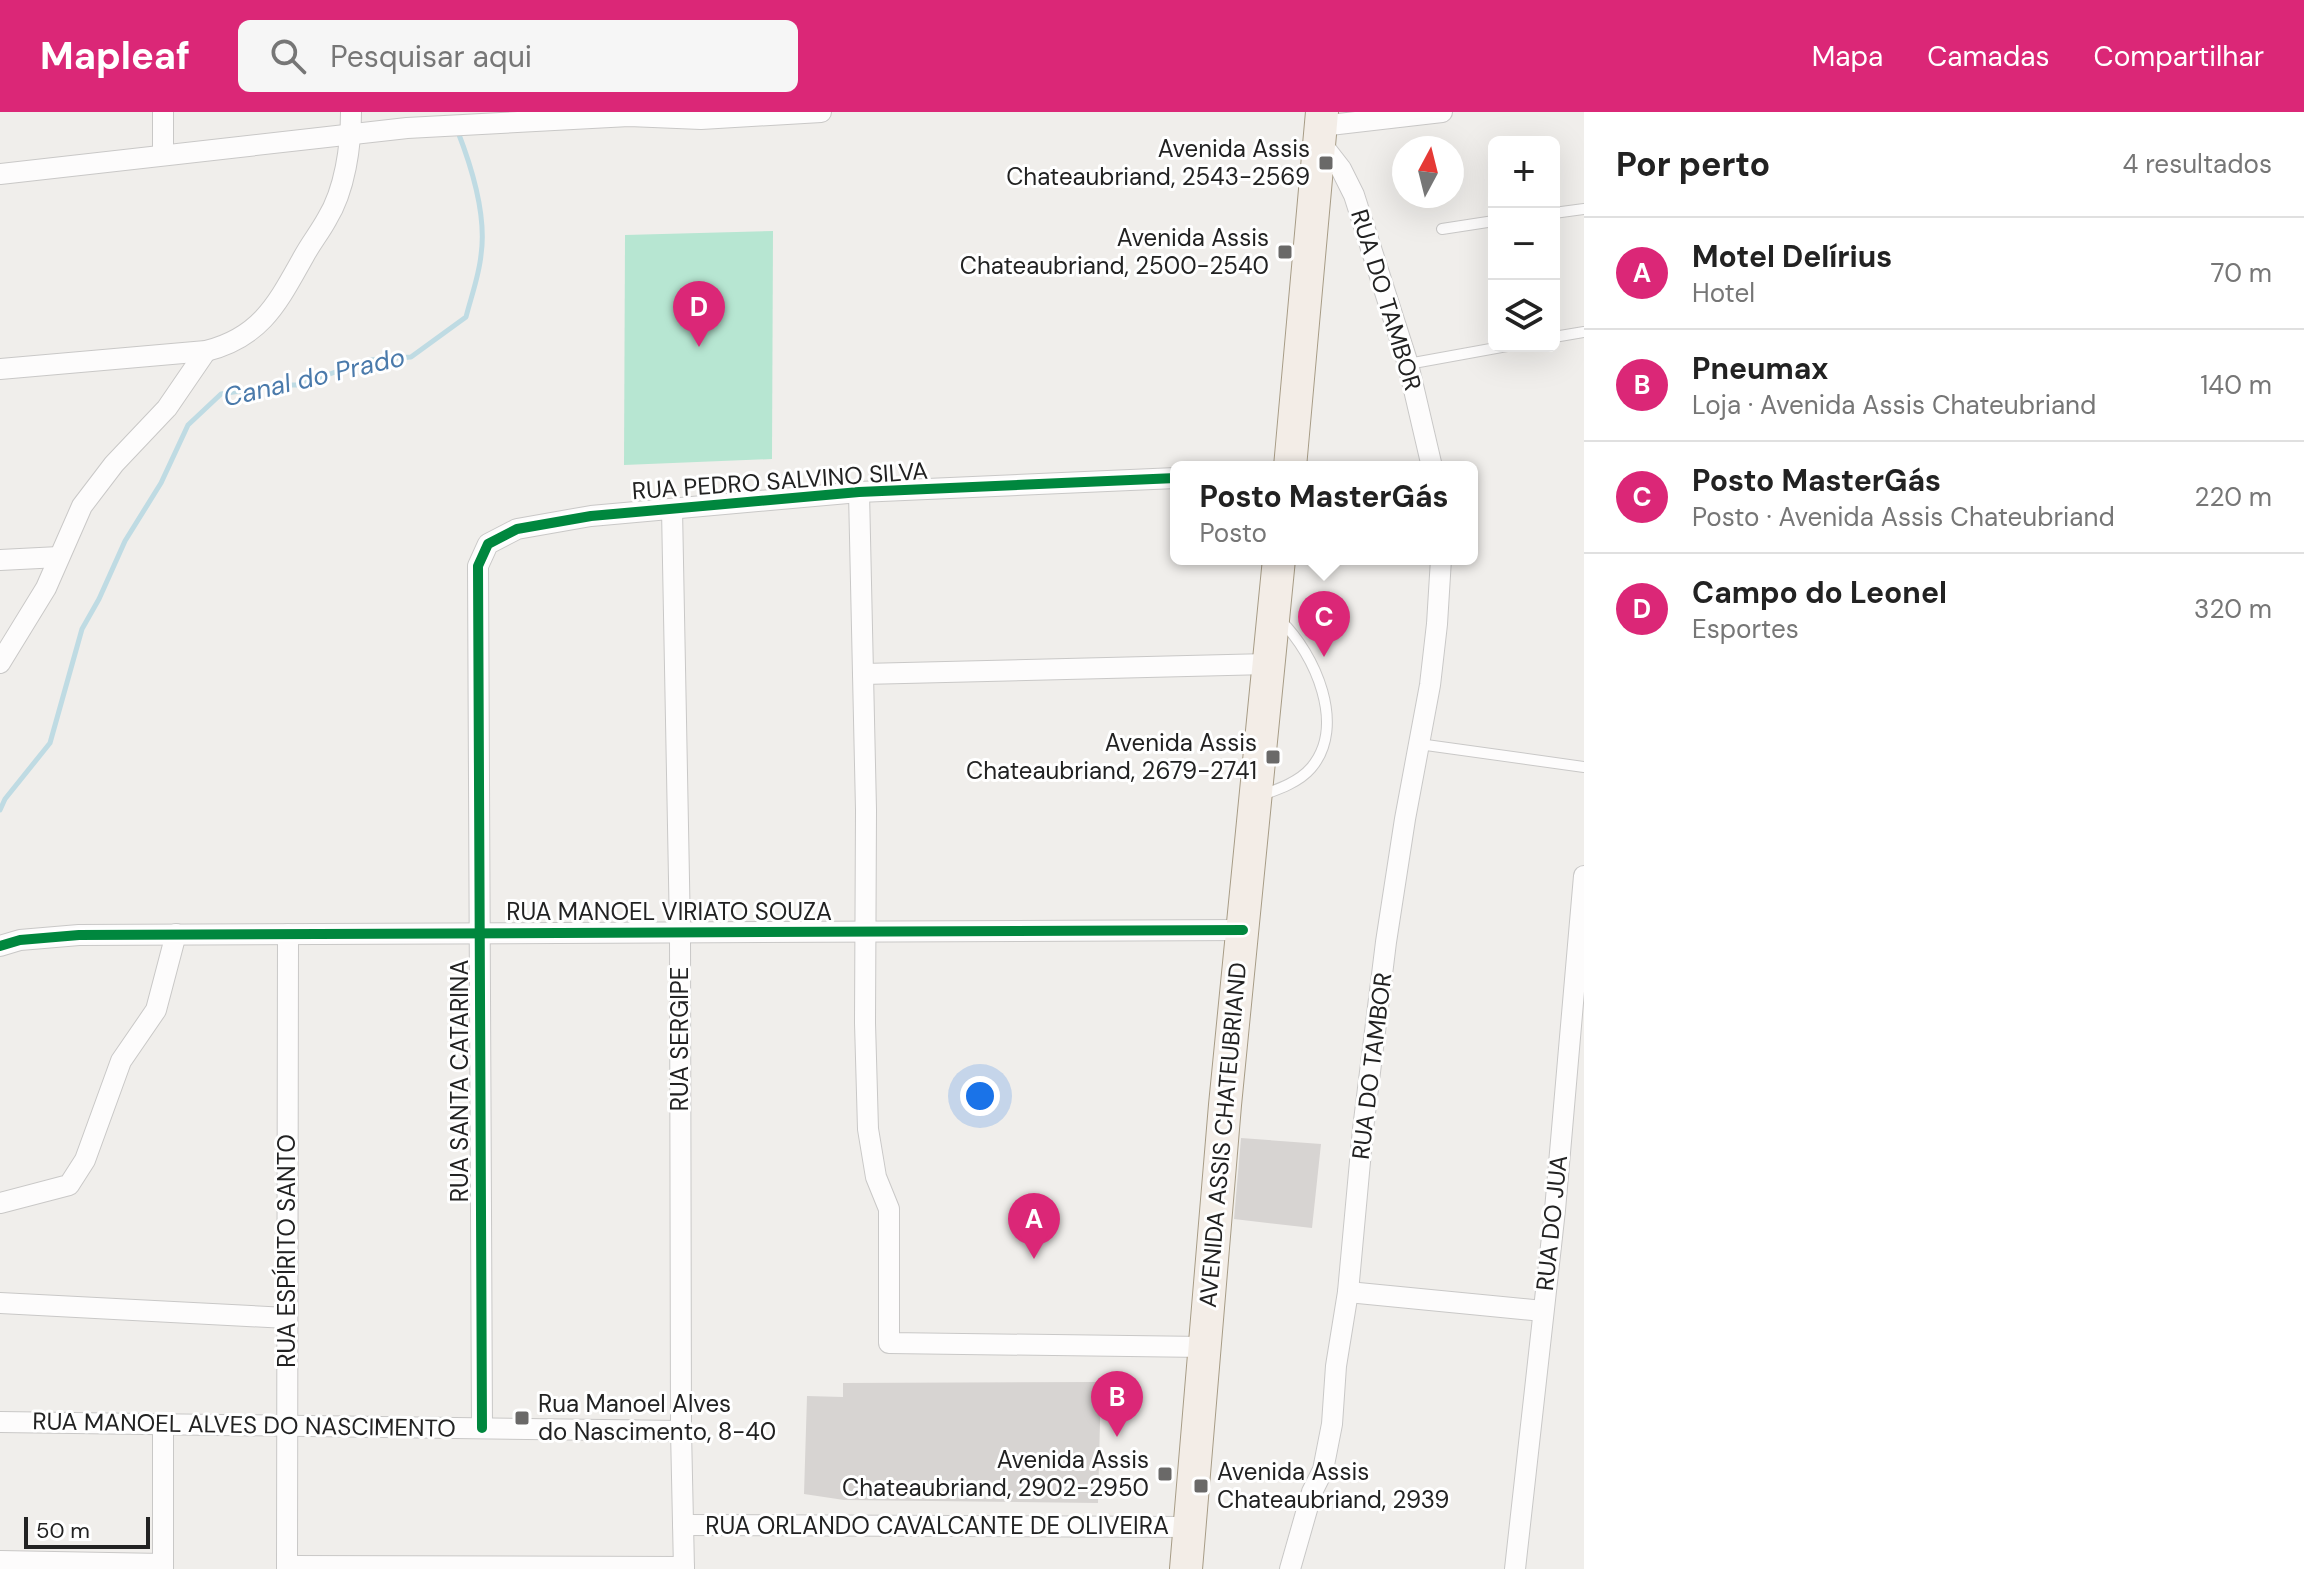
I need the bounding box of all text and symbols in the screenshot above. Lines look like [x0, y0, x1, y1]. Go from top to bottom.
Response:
search box [238, 20, 798, 92]
text: Mapleaf [40, 31, 190, 81]
icon: search [266, 34, 310, 78]
text: Pesquisar aqui [330, 37, 532, 76]
text: Mapa [1812, 38, 1883, 75]
text: Camadas [1927, 38, 2050, 75]
text: Compartilhar [2094, 38, 2264, 75]
place label: Avenida Assis Chateaubriand, 2543-2569 [1006, 133, 1310, 192]
north arrow [1392, 136, 1464, 208]
map controls [1488, 136, 1560, 352]
button: + [1488, 136, 1560, 208]
text: Por perto [1616, 142, 1770, 187]
text: 4 resultados [2123, 147, 2272, 181]
marker: Avenida Assis Chateaubriand, 2543-2569 [1317, 154, 1335, 172]
street label: RUA DO TAMBOR [1344, 205, 1429, 394]
button: − [1488, 208, 1560, 280]
place label: Avenida Assis Chateaubriand, 2500-2540 [960, 222, 1269, 281]
text: Motel Delírius [1692, 237, 1892, 276]
marker: Avenida Assis Chateaubriand, 2500-2540 [1276, 243, 1294, 261]
text: A [1633, 256, 1651, 290]
text: 70 m [2211, 256, 2272, 290]
text: Hotel [1692, 276, 1755, 310]
button: layers [1488, 280, 1560, 352]
pin: D [673, 281, 725, 347]
water label: Canal do Prado [220, 340, 408, 414]
text: Pneumax [1692, 349, 1828, 388]
text: B [1634, 368, 1650, 402]
text: 140 m [2200, 368, 2272, 402]
text: Loja · Avenida Assis Chateubriand [1692, 388, 2096, 422]
street label: RUA PEDRO SALVINO SILVA [631, 455, 929, 506]
popup [1170, 461, 1478, 565]
text: Posto MasterGás [1692, 461, 1941, 500]
text: Posto MasterGás [1200, 477, 1448, 516]
text: C [1632, 480, 1652, 514]
text: 220 m [2194, 480, 2272, 514]
text: Posto · Avenida Assis Chateubriand [1692, 500, 2115, 534]
text: Posto [1200, 516, 1267, 550]
text: Campo do Leonel [1692, 573, 1947, 612]
pin: C [1298, 591, 1350, 657]
text: D [1633, 592, 1651, 626]
text: 320 m [2194, 592, 2272, 626]
text: Esportes [1692, 612, 1799, 646]
place label: Avenida Assis Chateaubriand, 2679-2741 [966, 727, 1257, 786]
marker: Avenida Assis Chateaubriand, 2679-2741 [1264, 748, 1282, 766]
street label: RUA MANOEL VIRIATO SOUZA [506, 896, 832, 927]
street label: RUA SANTA CATARINA [444, 960, 475, 1202]
street label: AVENIDA ASSIS CHATEUBRIAND [1192, 961, 1253, 1309]
street label: RUA SERGIPE [664, 967, 695, 1111]
street label: RUA DO TAMBOR [1345, 971, 1398, 1161]
your location [960, 1076, 1000, 1116]
street label: RUA ESPÍRITO SANTO [271, 1134, 302, 1368]
street label: RUA DO JUA [1529, 1154, 1574, 1292]
pin: A [1008, 1193, 1060, 1259]
pin: B [1091, 1371, 1143, 1437]
place label: Rua Manoel Alves do Nascimento, 8-40 [538, 1388, 776, 1447]
street label: RUA MANOEL ALVES DO NASCIMENTO [32, 1405, 456, 1444]
marker: Rua Manoel Alves do Nascimento, 8-40 [513, 1409, 531, 1427]
place label: Avenida Assis Chateaubriand, 2902-2950 [842, 1444, 1149, 1503]
place label: Avenida Assis Chateaubriand, 2939 [1217, 1456, 1449, 1515]
marker: Avenida Assis Chateaubriand, 2902-2950 [1156, 1465, 1174, 1483]
marker: Avenida Assis Chateaubriand, 2939 [1192, 1477, 1210, 1495]
street label: RUA ORLANDO CAVALCANTE DE OLIVEIRA [705, 1510, 1169, 1541]
scale bar [24, 1513, 150, 1549]
text: 50 m [36, 1516, 90, 1545]

